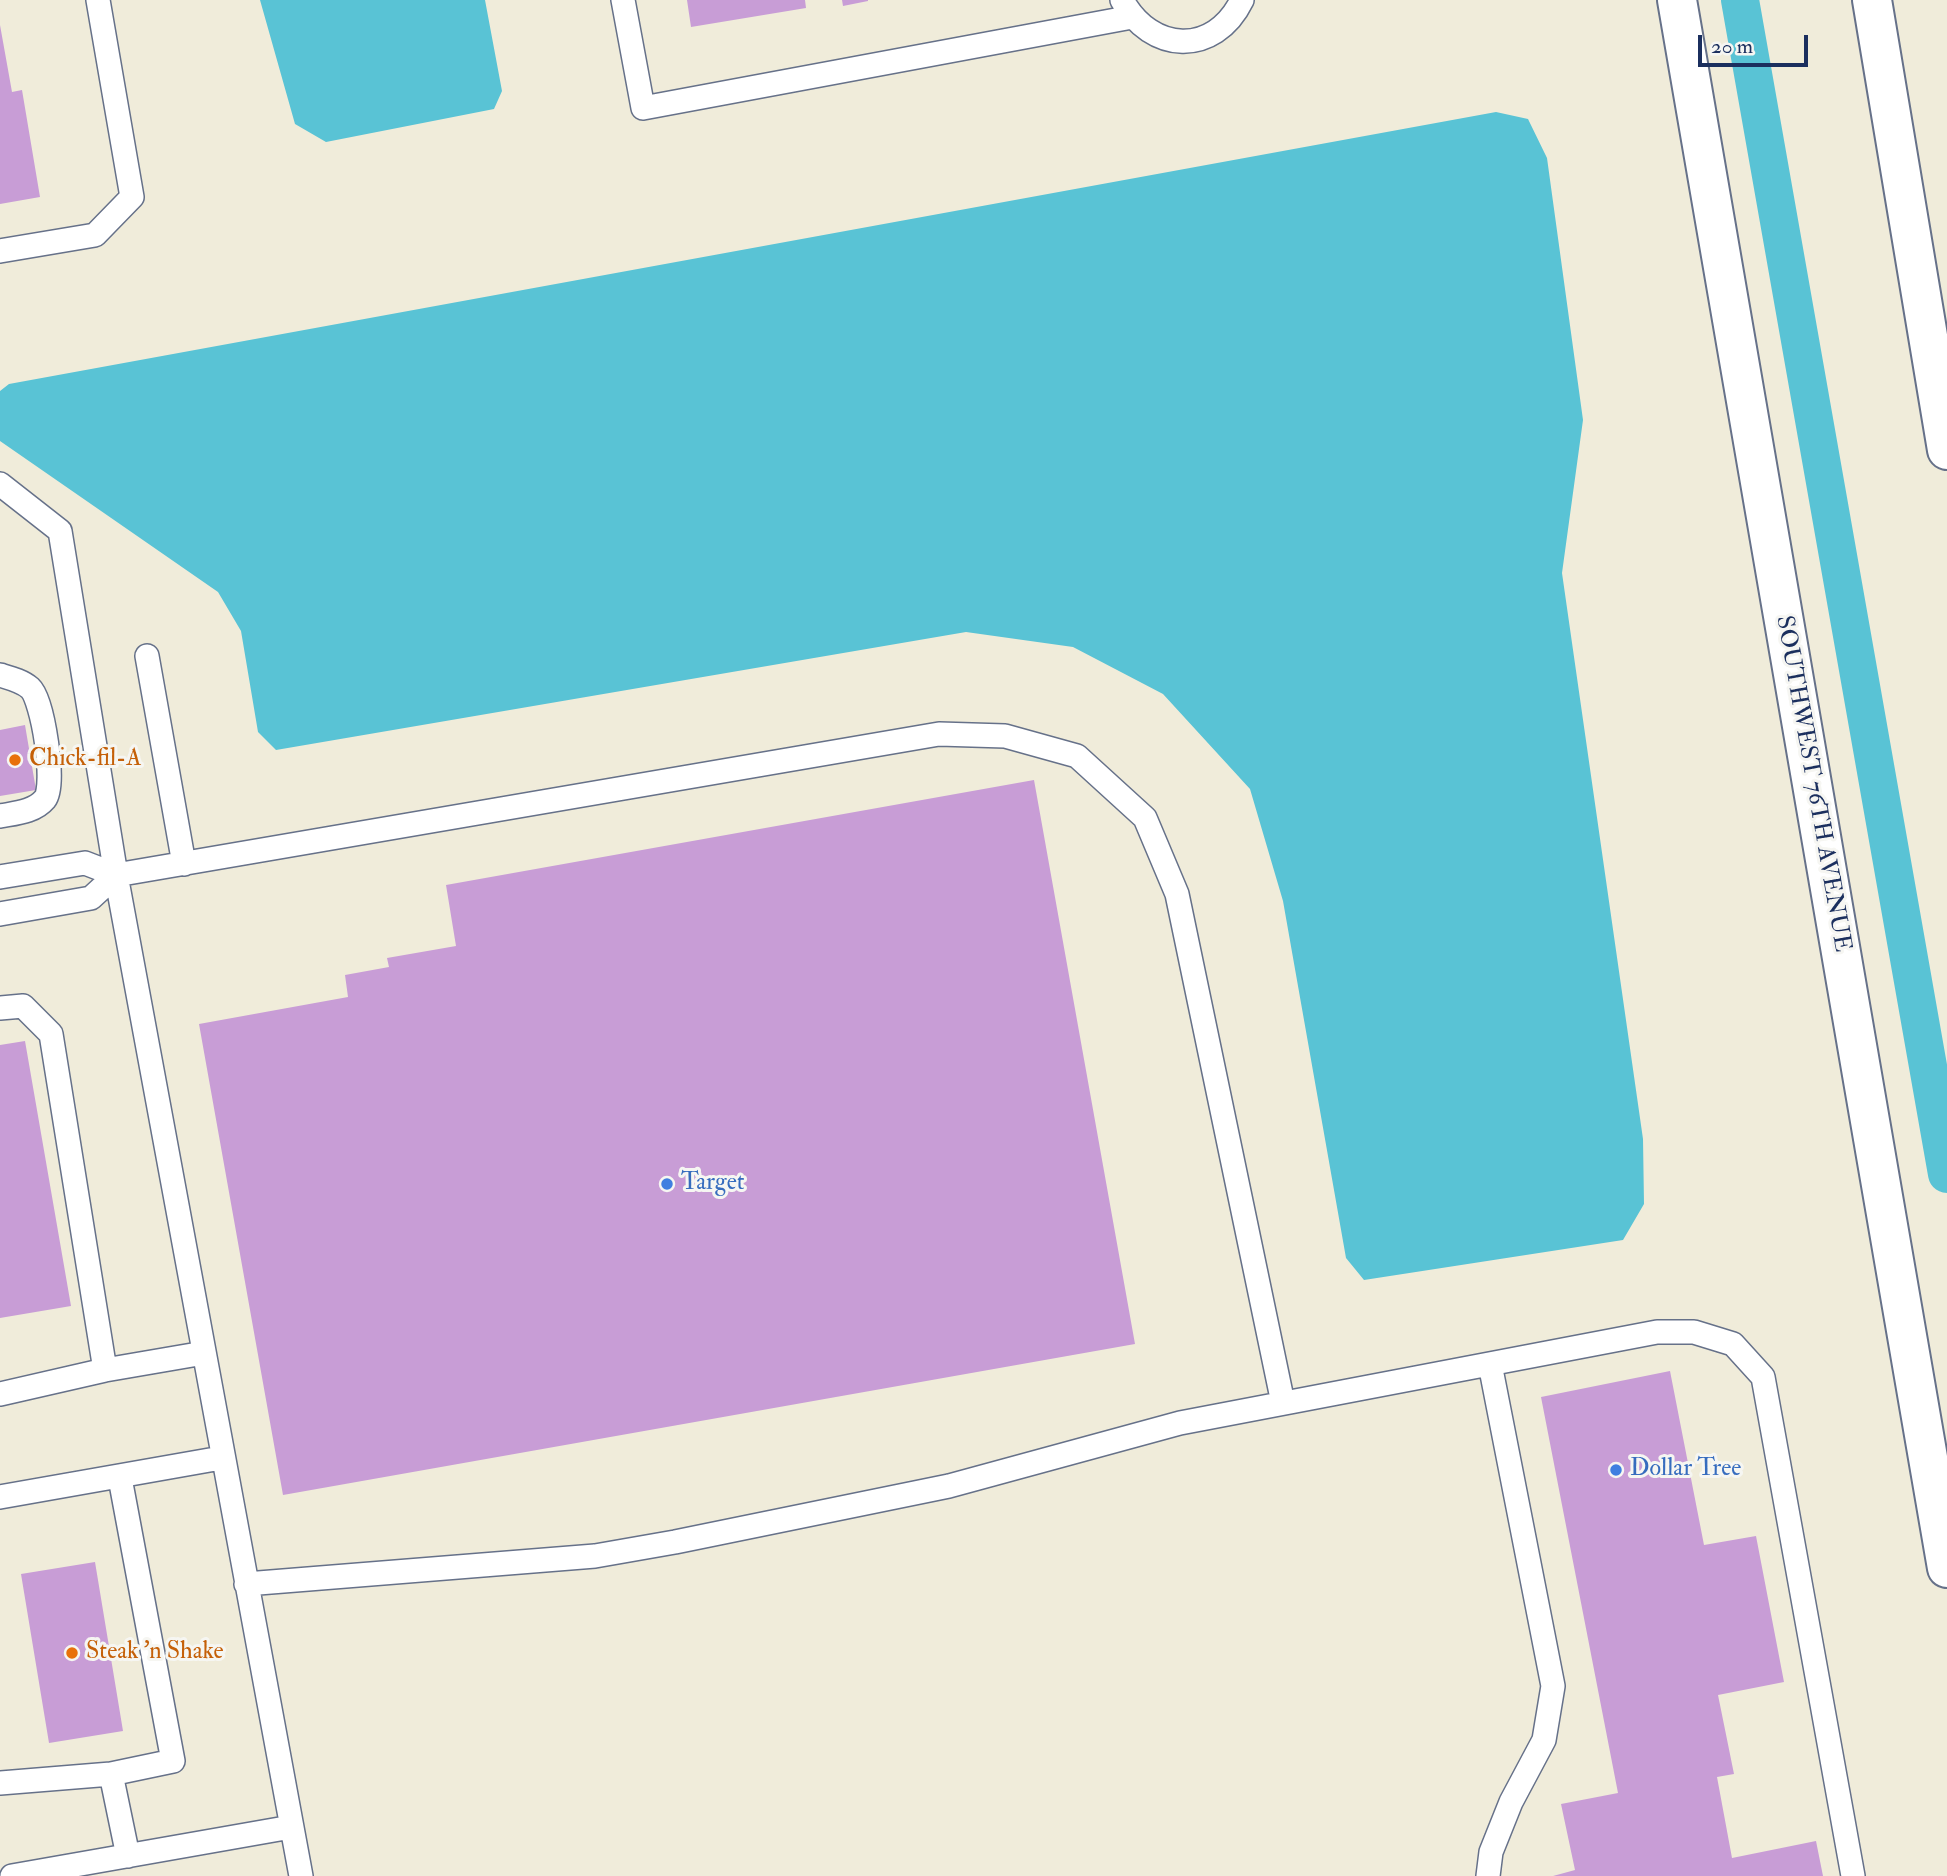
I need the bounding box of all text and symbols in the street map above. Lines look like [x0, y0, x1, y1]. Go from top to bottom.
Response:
scale bar [1702, 21, 1812, 65]
text: 20 m [1711, 33, 1753, 60]
street label: SOUTHWEST 76TH AVENUE [1768, 614, 1856, 954]
place label: Chick-fil-A [29, 746, 142, 774]
marker: Chick-fil-A [7, 752, 23, 768]
place label: Target [681, 1170, 744, 1198]
marker: Target [659, 1176, 675, 1192]
place label: Dollar Tree [1630, 1456, 1741, 1484]
marker: Dollar Tree [1608, 1462, 1624, 1478]
place label: Steak 'n Shake [86, 1639, 224, 1667]
marker: Steak 'n Shake [64, 1645, 80, 1661]

